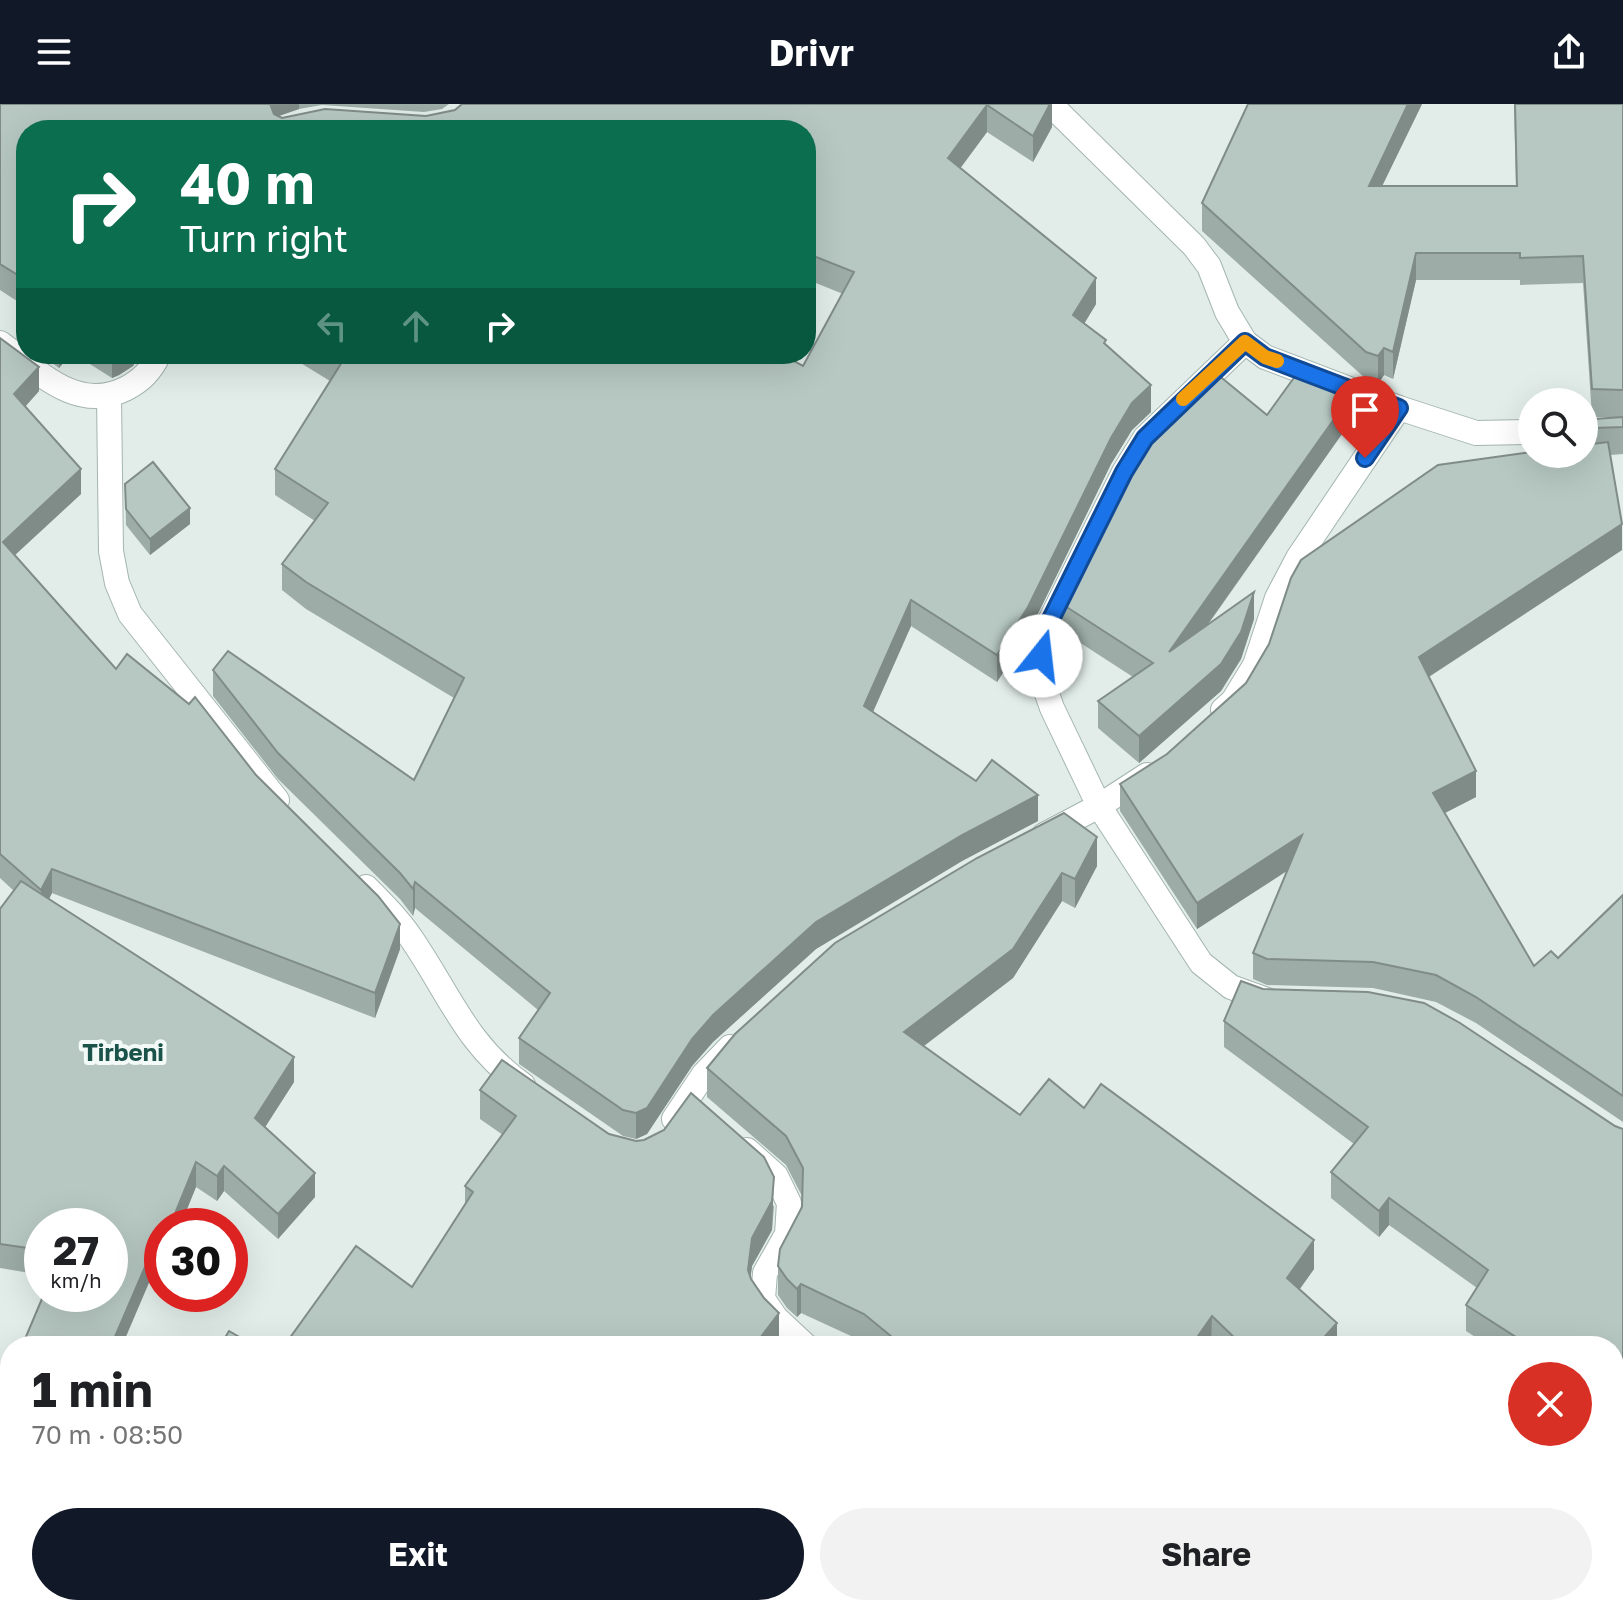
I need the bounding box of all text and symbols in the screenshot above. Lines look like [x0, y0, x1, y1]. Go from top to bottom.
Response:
icon: menu [32, 30, 76, 74]
icon: share [1547, 30, 1591, 74]
text: Drivr [769, 31, 854, 74]
text: 40 m [180, 149, 314, 216]
icon: right [48, 152, 152, 256]
text: Turn right [180, 217, 348, 260]
icon: left [310, 304, 354, 348]
icon: ahead [394, 304, 438, 348]
icon: right [478, 304, 522, 348]
pin [1331, 376, 1399, 458]
icon: arrive [1343, 388, 1387, 432]
map controls [1518, 388, 1598, 468]
button: search [1518, 388, 1598, 468]
position arrow [999, 614, 1083, 698]
district label: Tirbeni [82, 1037, 164, 1066]
speed limit sign: 30 [144, 1208, 248, 1312]
text: 27 [53, 1226, 99, 1274]
text: km/h [51, 1268, 101, 1292]
text: 1 min [32, 1360, 153, 1418]
button: close [1508, 1362, 1592, 1446]
text: 70 m · 08:50 [32, 1419, 183, 1450]
button: Exit [32, 1508, 804, 1600]
button: Share [820, 1508, 1592, 1600]

